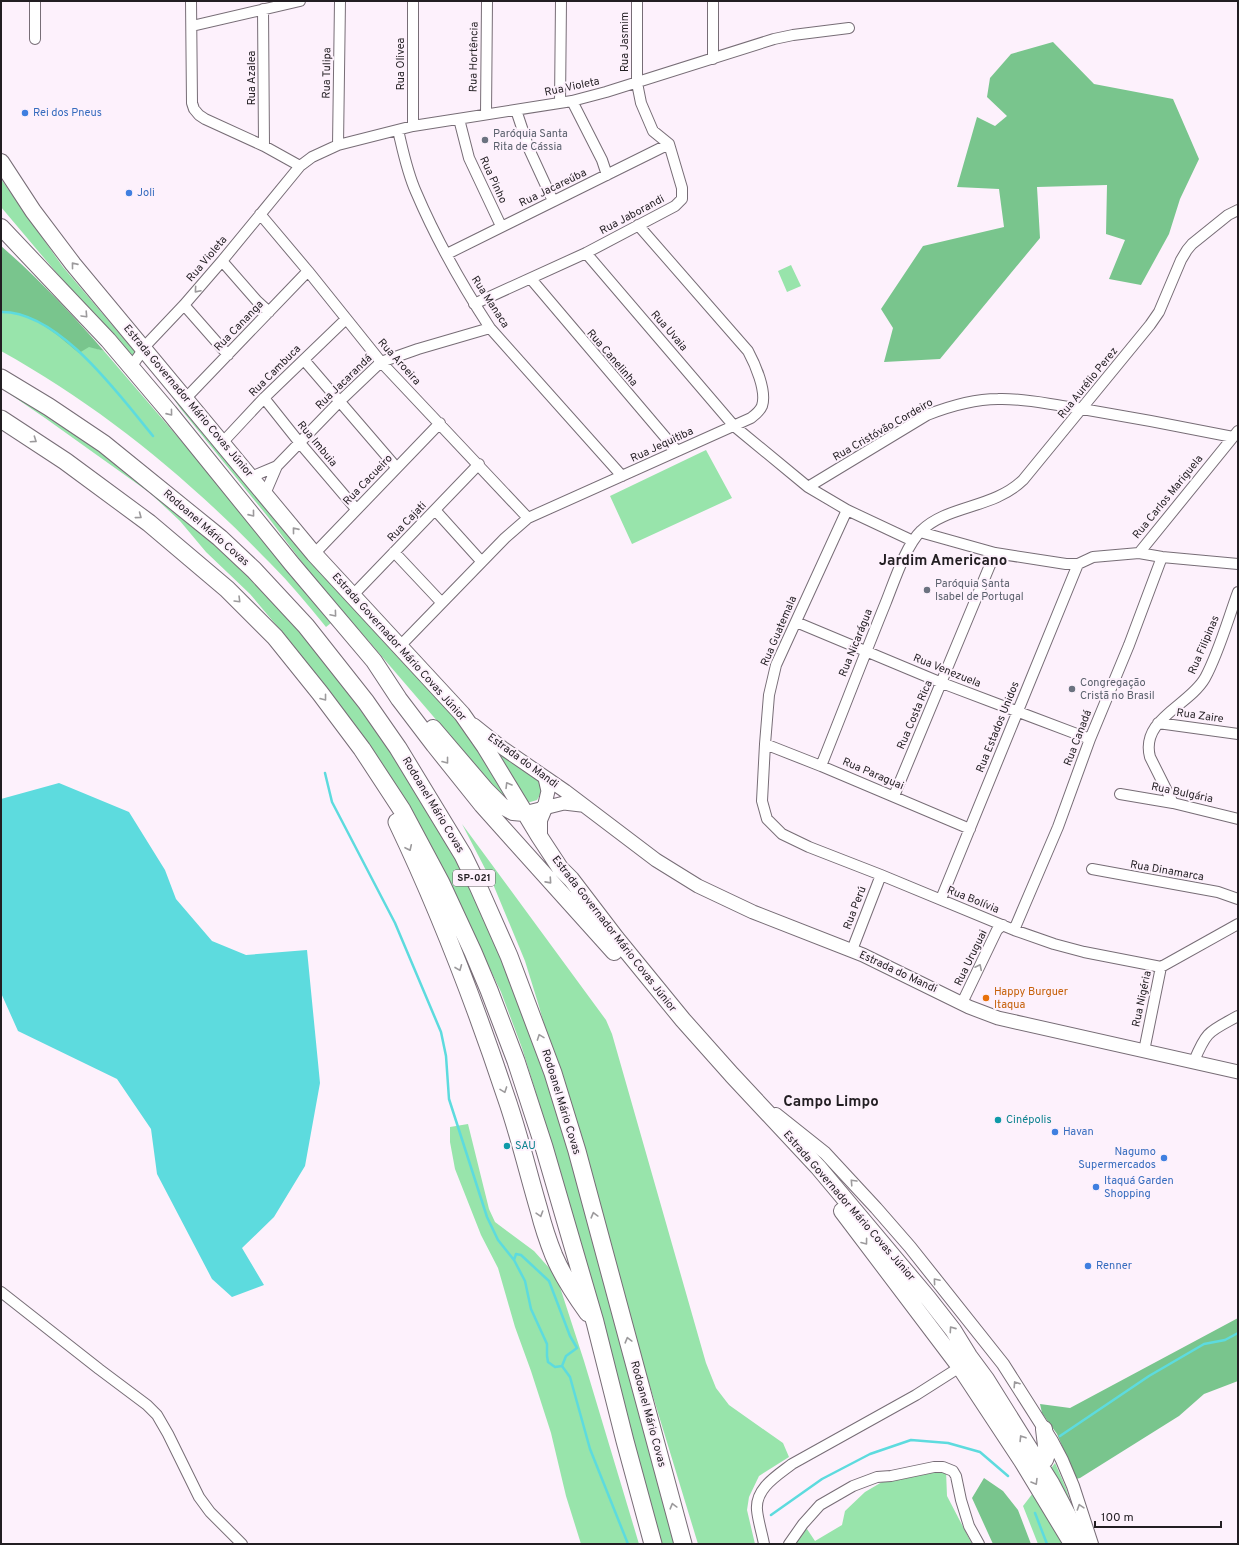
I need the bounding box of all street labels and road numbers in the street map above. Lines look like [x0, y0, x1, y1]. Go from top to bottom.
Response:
street label: Rua Jasmim [618, 12, 632, 72]
street label: Rua Hortência [466, 21, 482, 92]
street label: Rua Olivea [394, 37, 408, 90]
street label: Rua Tulipa [320, 47, 334, 99]
street label: Rua Azalea [245, 50, 259, 105]
street label: Rua Violeta [543, 74, 601, 100]
street label: Rua Pinho [476, 154, 510, 206]
street label: Rua Jacareúba [517, 166, 589, 210]
street label: Rua Jaborandi [597, 192, 667, 238]
street label: Rua Violeta [184, 233, 230, 285]
street label: Rua Manaca [468, 273, 512, 331]
street label: Rua Cananga [211, 297, 267, 354]
street label: Rua Uvaia [648, 308, 691, 354]
street label: Estrada Governador Mário Covas Júnior [120, 322, 256, 481]
street label: Rua Canelinha [583, 327, 641, 390]
street label: Rua Aroeira [374, 336, 424, 388]
street label: Rua Cambuca [246, 342, 304, 400]
street label: Rua Aurélio Perez [1055, 345, 1121, 421]
street label: Rua Jacarandá [313, 351, 375, 413]
street label: Rua Cristóvão Cordeiro [830, 396, 936, 464]
street label: Rua Imbuia [294, 418, 340, 470]
street label: Rua Jequitiba [628, 424, 696, 466]
street label: Rua Cacueiro [340, 452, 396, 508]
street label: Rua Carlos Mariguela [1130, 452, 1206, 542]
street label: Rodoanel Mário Covas [160, 487, 252, 569]
street label: Rua Cajati [385, 499, 429, 545]
street label: Estrada Governador Mário Covas Júnior [329, 570, 470, 725]
street label: Rua Guatemala [758, 593, 800, 668]
street label: Rua Nicarágua [836, 607, 876, 679]
street label: Rua Filipinas [1185, 613, 1223, 677]
street label: Rua Venezuela [911, 651, 983, 691]
street label: Rua Costa Rica [894, 678, 936, 752]
street label: Rua Estados Unidos [973, 679, 1023, 775]
street label: Rua Zaire [1176, 706, 1225, 726]
street label: Rua Canadá [1061, 708, 1095, 768]
street label: Estrada do Mandi [485, 731, 561, 791]
street label: Rodoanel Mário Covas [399, 754, 467, 856]
street label: Rua Paraguai [840, 755, 906, 793]
street label: Rua Bulgária [1150, 780, 1214, 806]
street label: Estrada Governador Mário Covas Júnior [549, 853, 680, 1016]
street label: Rua Dinamarca [1129, 858, 1205, 884]
road number: SP-021 [453, 870, 495, 886]
street label: Rua Bolívia [945, 883, 1001, 917]
street label: Rua Perú [840, 884, 870, 932]
street label: Rua Uruguai [951, 928, 991, 988]
street label: Estrada do Mandi [857, 948, 939, 996]
street label: Rua Nigéria [1129, 969, 1155, 1028]
street label: Rodoanel Mário Covas [538, 1048, 584, 1156]
street label: Estrada Governador Mário Covas Júnior [780, 1128, 919, 1285]
street label: Rodoanel Mário Covas [627, 1359, 669, 1469]

